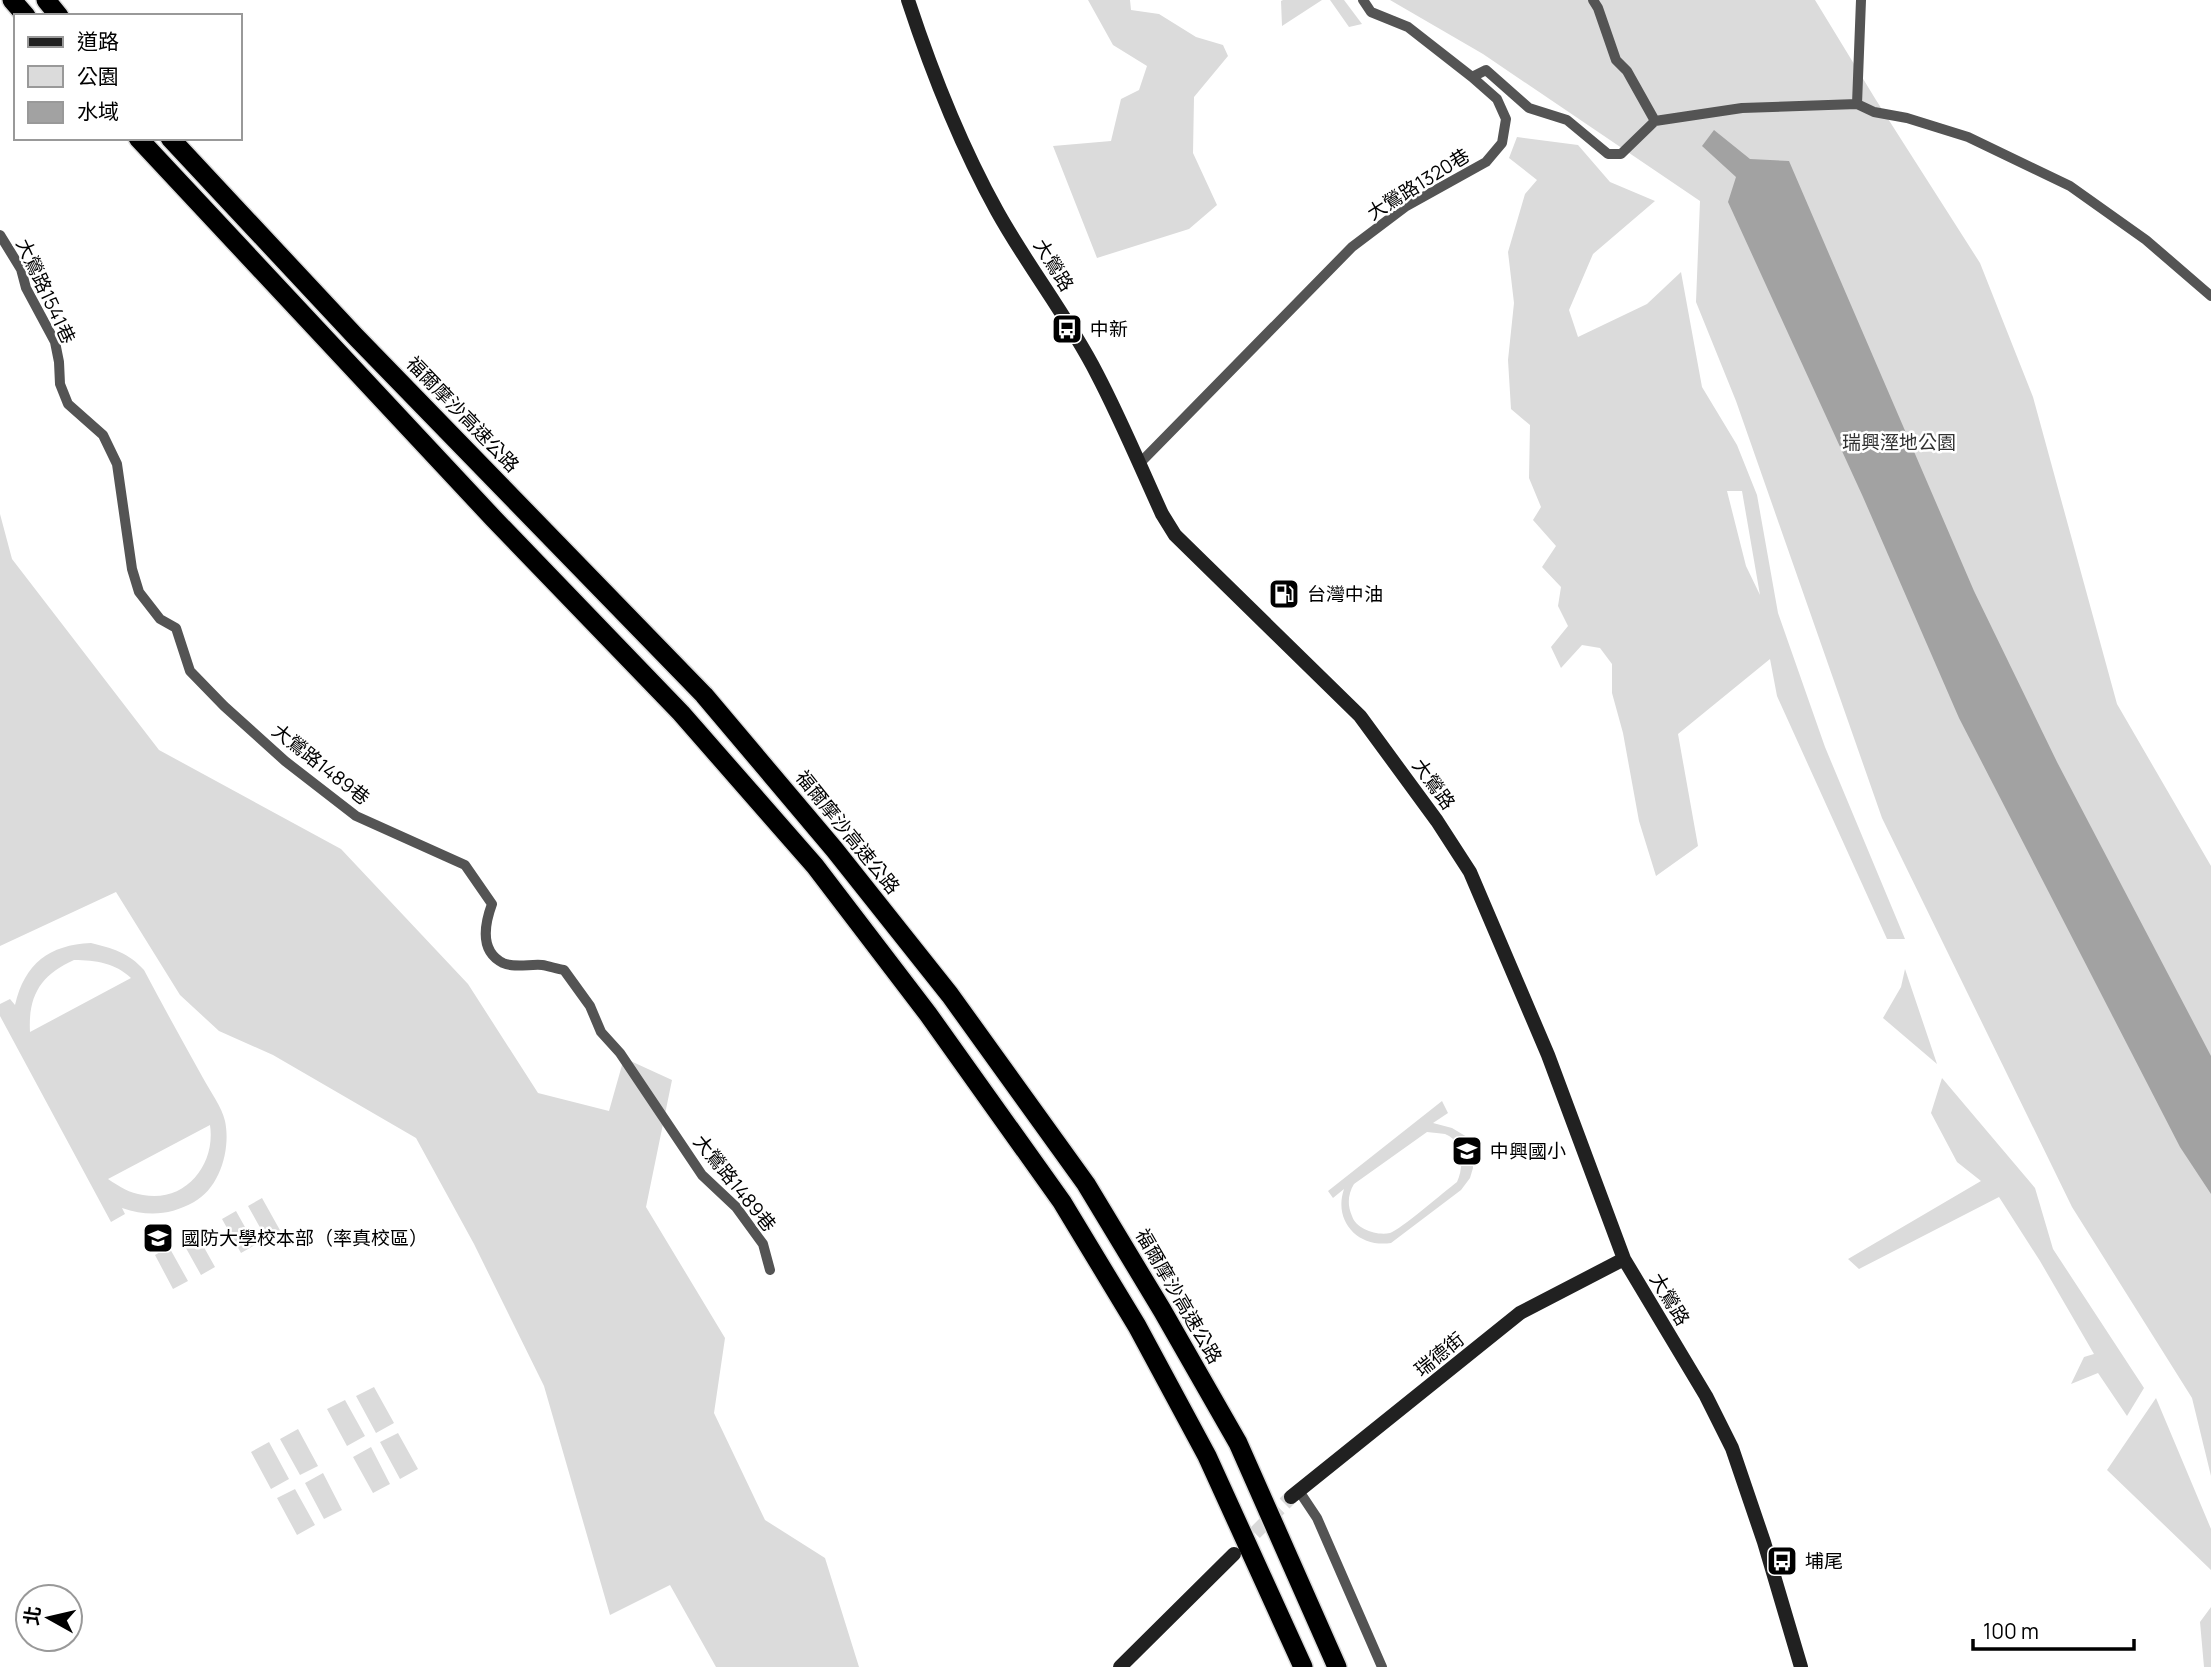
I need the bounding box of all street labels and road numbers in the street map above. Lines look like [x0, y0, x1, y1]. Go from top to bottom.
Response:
street label: 大鶯路1320巷 [1362, 142, 1474, 226]
street label: 大鶯路1541巷 [10, 234, 82, 348]
street label: 大鶯路 [1028, 234, 1080, 296]
street label: 福爾摩沙高速公路 [401, 350, 525, 478]
street label: 大鶯路1489巷 [267, 718, 375, 810]
street label: 大鶯路 [1407, 753, 1461, 815]
street label: 福爾摩沙高速公路 [790, 765, 906, 899]
street label: 大鶯路1489巷 [688, 1129, 782, 1237]
street label: 福爾摩沙高速公路 [1130, 1224, 1228, 1368]
street label: 大鶯路 [1644, 1268, 1696, 1330]
street label: 瑞德街 [1409, 1326, 1469, 1382]

